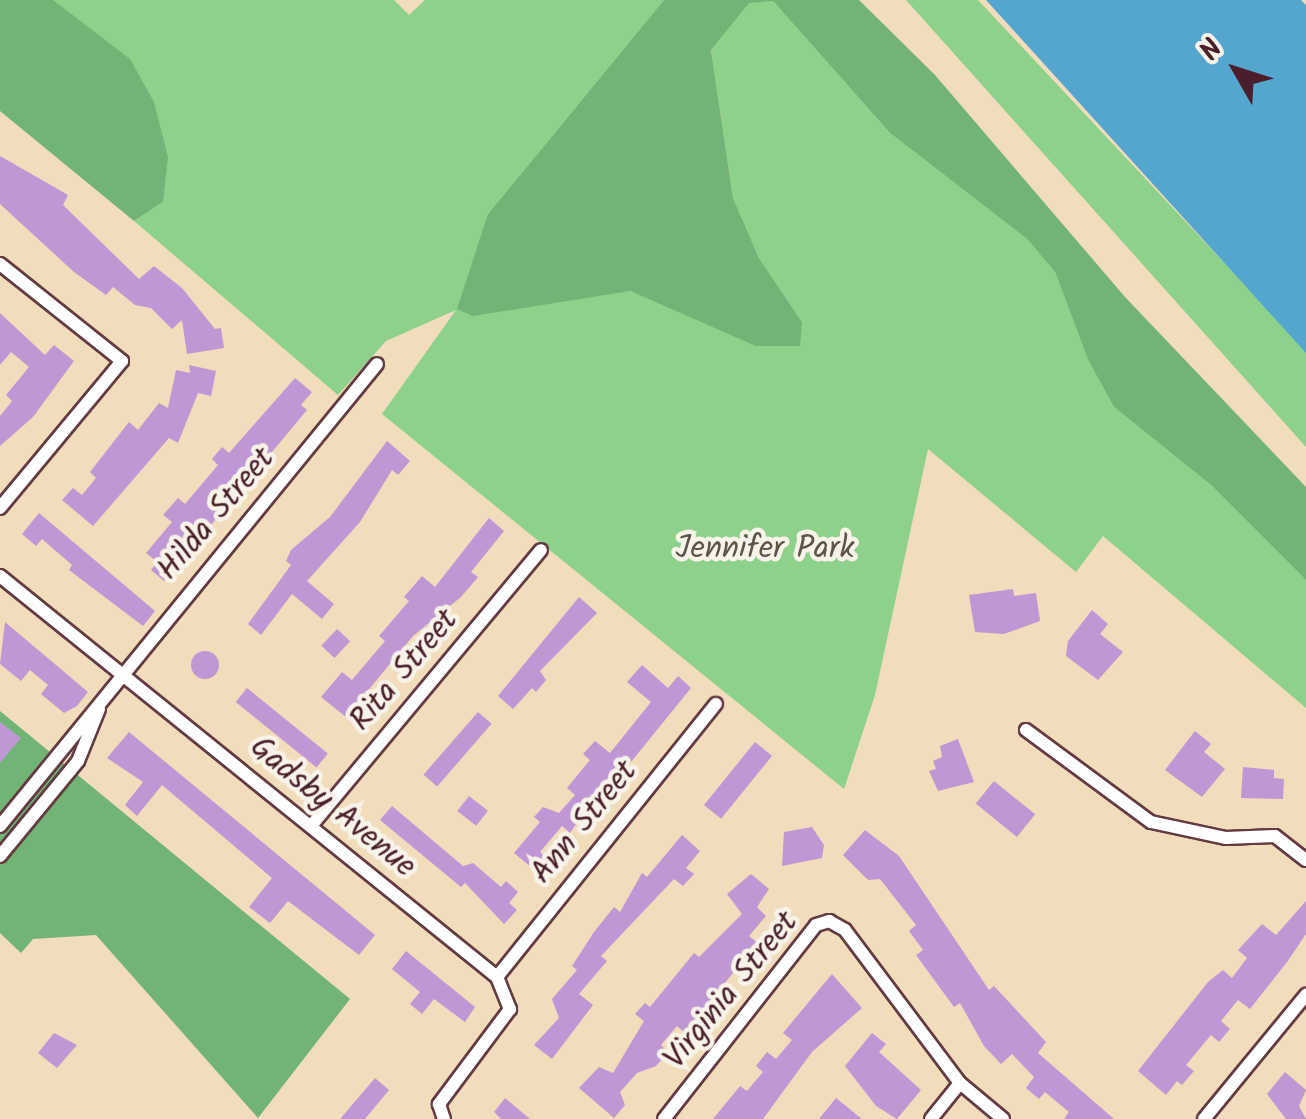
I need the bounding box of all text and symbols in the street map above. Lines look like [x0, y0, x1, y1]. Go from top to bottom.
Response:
north arrow [1186, 20, 1286, 120]
text: N [1189, 30, 1235, 72]
street label: Hilda Street [150, 441, 284, 589]
park label: Jennifer Park [676, 530, 854, 568]
street label: Rita Street [343, 602, 467, 740]
street label: Gadsby Avenue [241, 729, 423, 887]
street label: Ann Street [524, 754, 646, 892]
street label: Virginia Street [657, 904, 807, 1078]

